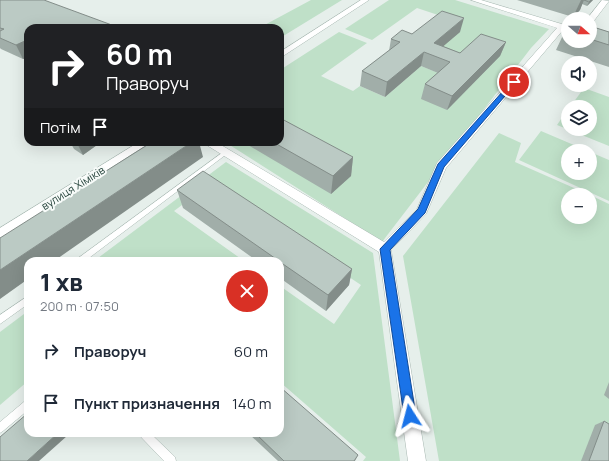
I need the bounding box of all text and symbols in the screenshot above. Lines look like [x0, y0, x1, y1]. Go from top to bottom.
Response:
north arrow [561, 12, 597, 48]
map controls [561, 12, 597, 224]
text: 60 m [106, 35, 173, 73]
icon: right [40, 40, 92, 92]
button: sound [561, 56, 597, 92]
pin [497, 65, 531, 99]
text: Праворуч [106, 71, 189, 95]
icon: arrive [503, 71, 525, 93]
button: layers [561, 100, 597, 136]
icon: arrive [89, 116, 111, 138]
text: Потім [40, 117, 81, 138]
button: + [561, 144, 597, 180]
street label: вулиця Хіміків [38, 162, 108, 213]
button: − [561, 188, 597, 224]
text: 1 хв [40, 265, 83, 298]
button: close [226, 270, 268, 312]
text: 200 m · 07:50 [40, 297, 119, 315]
icon: right [40, 340, 62, 362]
text: Праворуч [74, 341, 146, 362]
text: 60 m [234, 341, 268, 362]
icon: arrive [40, 392, 62, 414]
text: Пункт призначення [74, 393, 220, 414]
text: 140 m [232, 393, 272, 414]
position arrow [389, 395, 431, 437]

